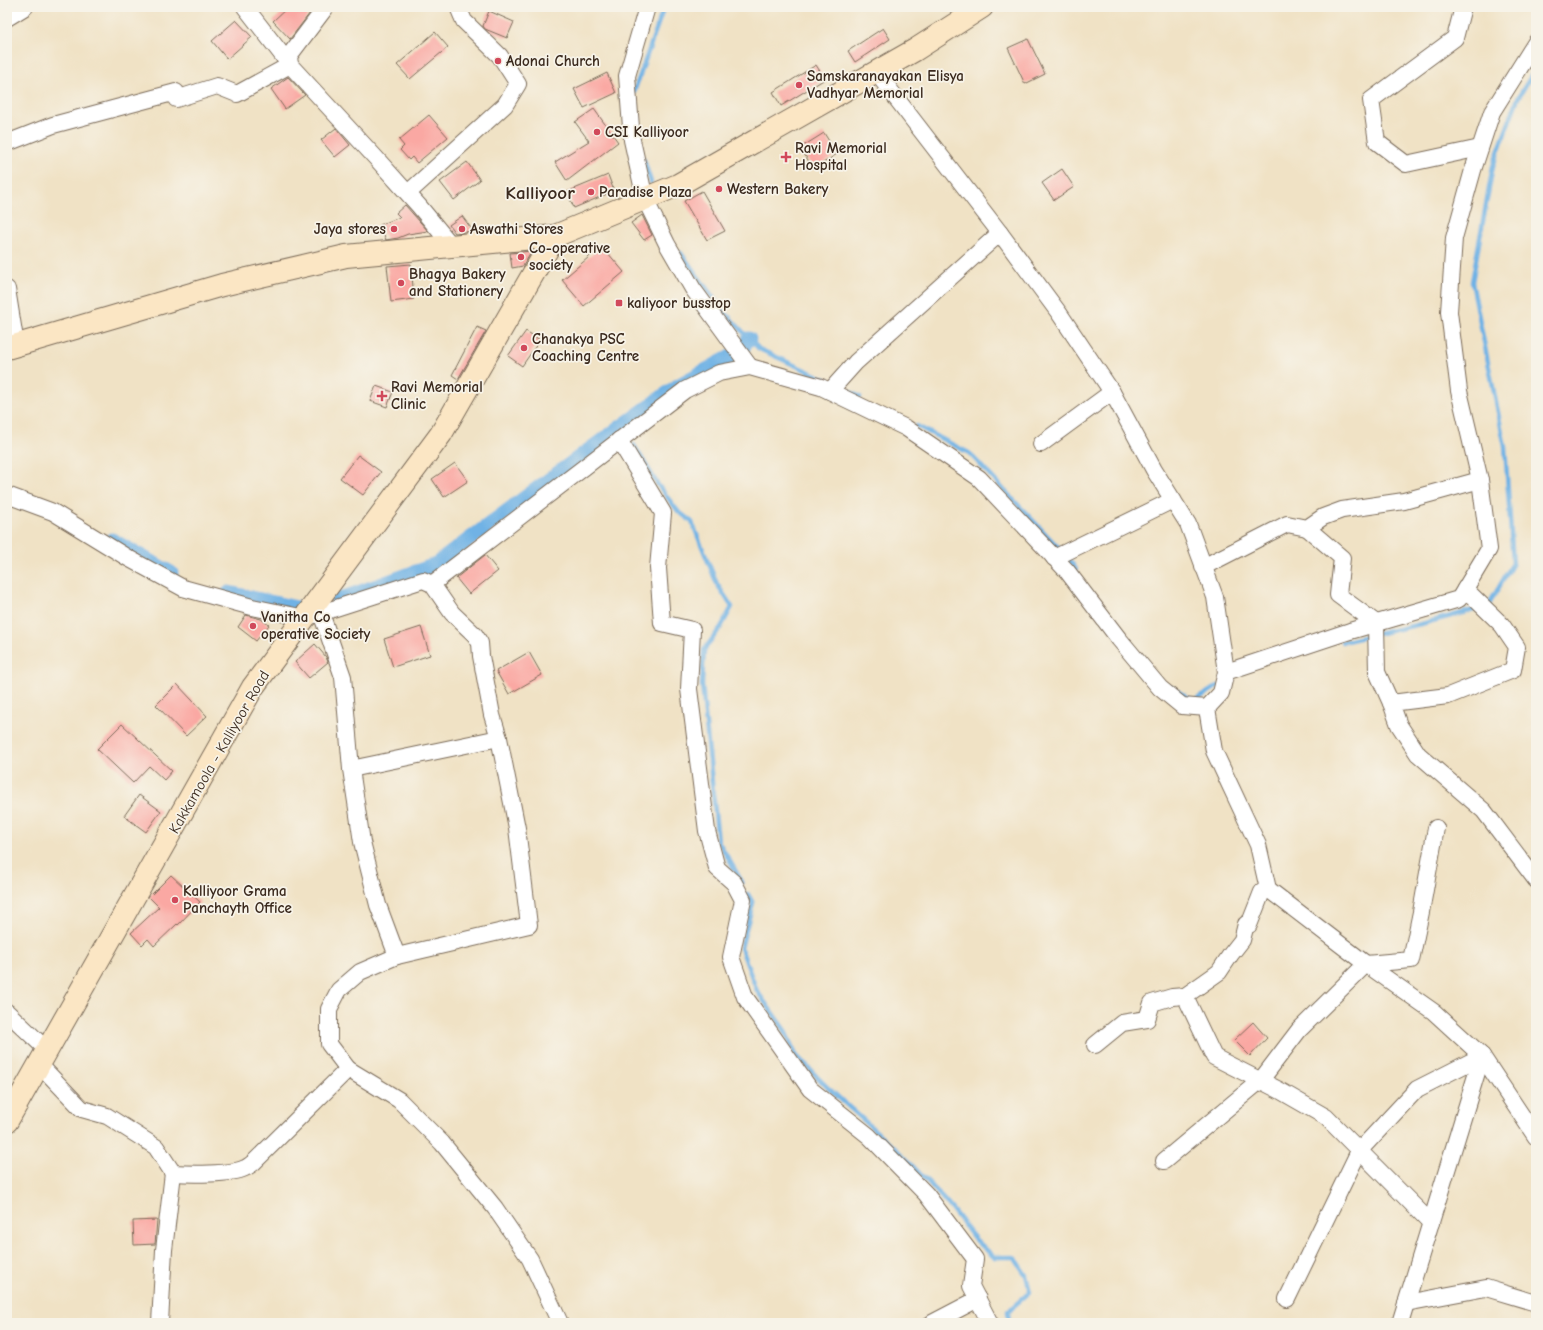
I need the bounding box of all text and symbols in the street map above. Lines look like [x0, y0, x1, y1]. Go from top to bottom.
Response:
place label: Adonai Church [506, 52, 600, 70]
marker: Adonai Church [493, 56, 503, 66]
place label: Samskaranayakan Elisya Vadhyar Memorial [807, 67, 964, 102]
marker: Samskaranayakan Elisya Vadhyar Memorial [794, 80, 804, 90]
place label: CSI Kalliyoor [605, 123, 689, 141]
marker: CSI Kalliyoor [592, 127, 602, 137]
place label: Ravi Memorial Hospital [795, 139, 887, 174]
marker: Ravi Memorial Hospital [780, 151, 792, 163]
place label: Western Bakery [727, 180, 828, 198]
district label: Kalliyoor [505, 182, 575, 204]
place label: Paradise Plaza [599, 183, 692, 201]
marker: Western Bakery [714, 184, 724, 194]
marker: Paradise Plaza [586, 187, 596, 197]
place label: Jaya stores [314, 220, 386, 238]
place label: Aswathi Stores [470, 220, 563, 238]
marker: Jaya stores [389, 224, 399, 234]
marker: Aswathi Stores [457, 224, 467, 234]
place label: Co-operative society [529, 239, 610, 274]
marker: Co-operative society [516, 252, 526, 262]
place label: Bhagya Bakery and Stationery [409, 265, 506, 300]
marker: Bhagya Bakery and Stationery [396, 278, 406, 288]
place label: kaliyoor busstop [627, 294, 731, 312]
marker: kaliyoor busstop [614, 298, 624, 308]
place label: Chanakya PSC Coaching Centre [532, 330, 639, 365]
marker: Chanakya PSC Coaching Centre [519, 343, 529, 353]
place label: Ravi Memorial Clinic [391, 378, 483, 413]
marker: Ravi Memorial Clinic [376, 390, 388, 402]
place label: Vanitha Co operative Society [261, 608, 370, 643]
marker: Vanitha Co operative Society [248, 621, 258, 631]
street label: Kakkamoola - Kalliyoor Road [165, 667, 273, 837]
place label: Kalliyoor Grama Panchayth Office [183, 882, 292, 917]
marker: Kalliyoor Grama Panchayth Office [170, 895, 180, 905]

